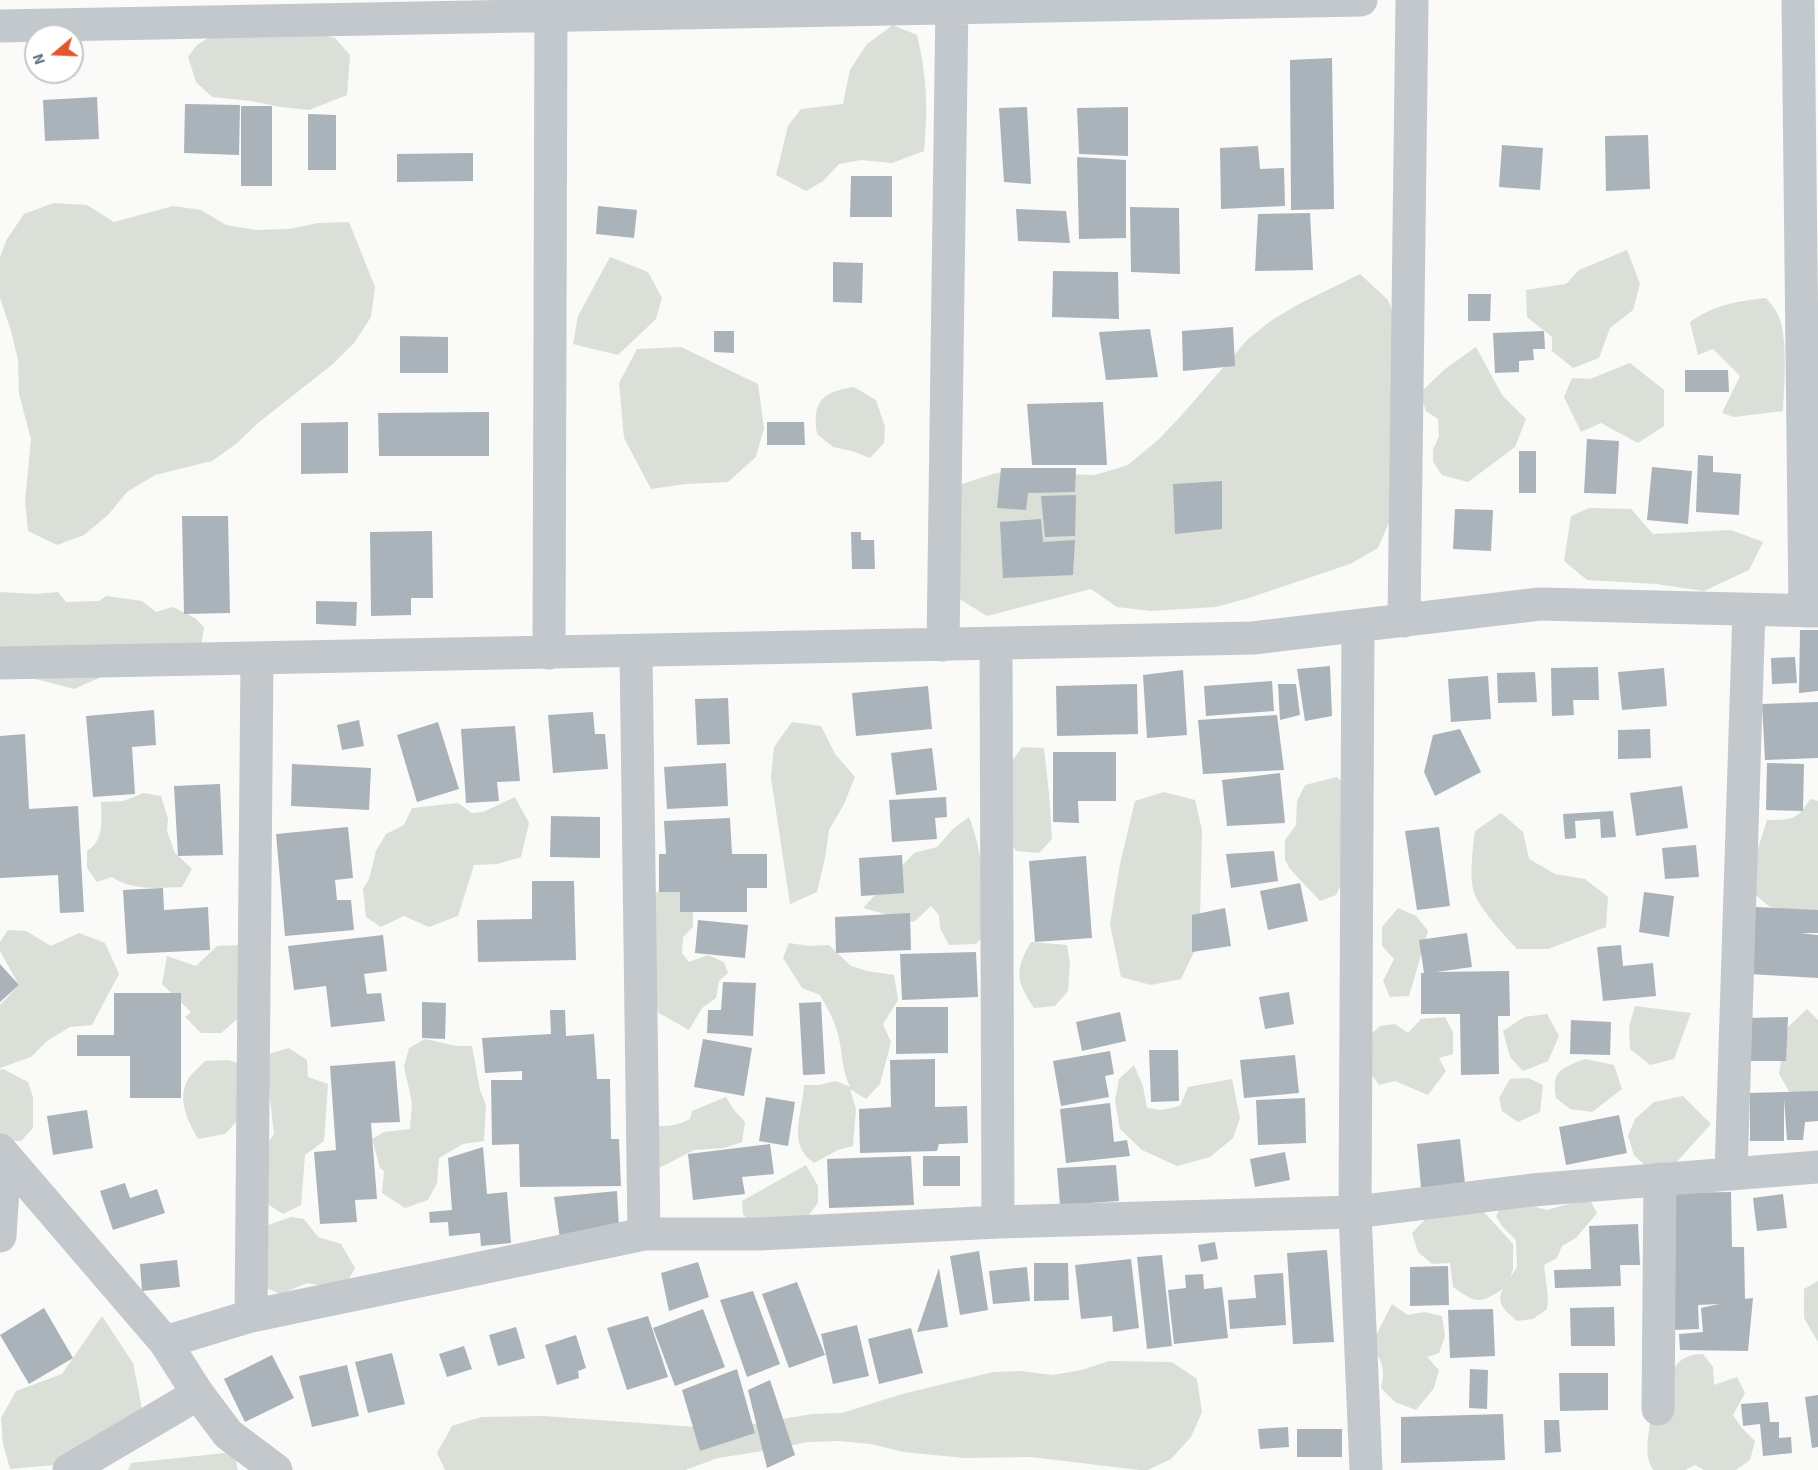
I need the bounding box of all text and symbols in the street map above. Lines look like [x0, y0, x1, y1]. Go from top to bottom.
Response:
north arrow [24, 24, 84, 84]
text: N [27, 51, 51, 68]

